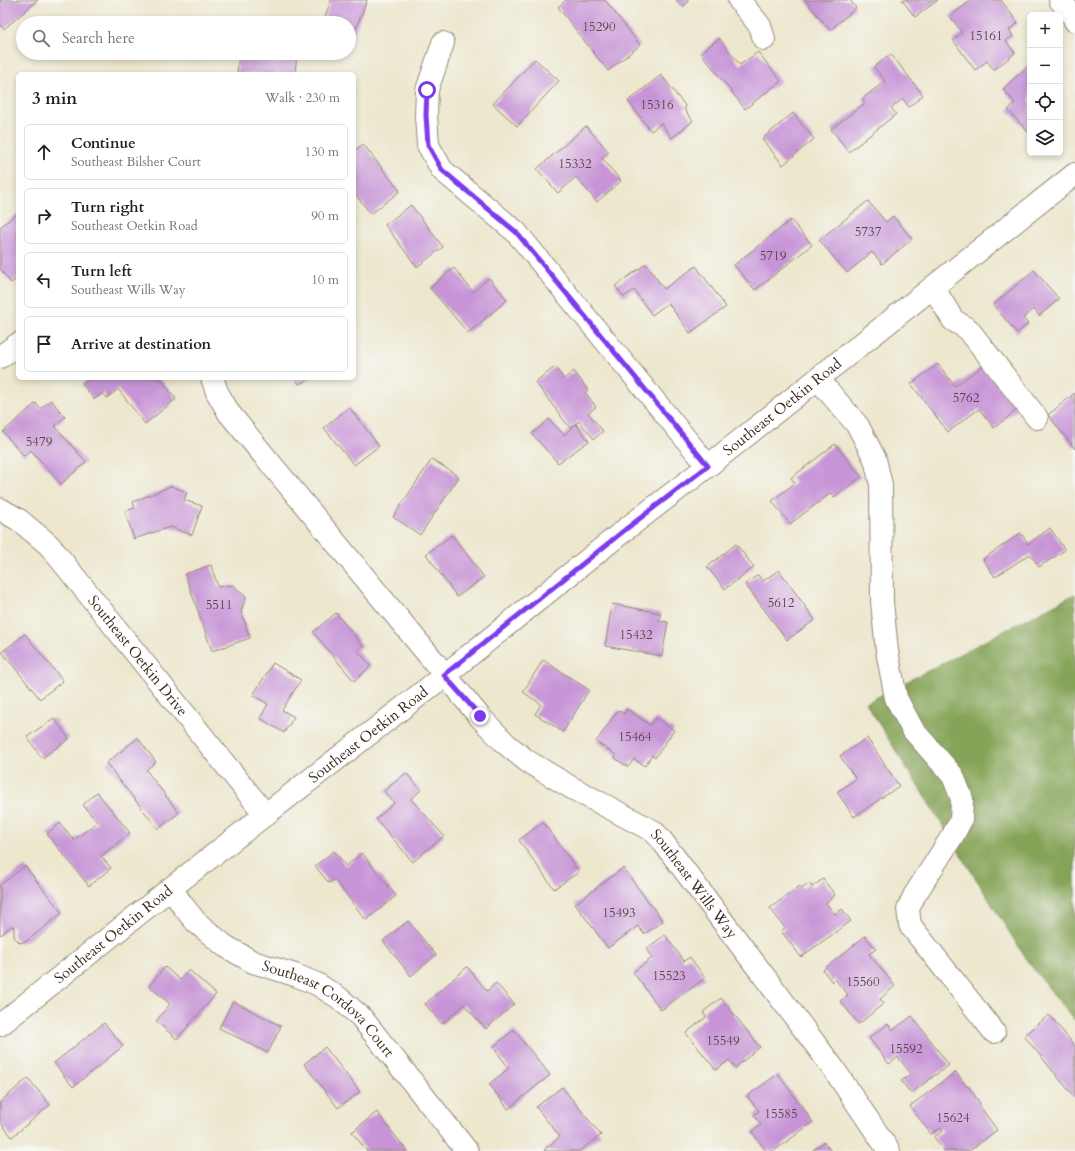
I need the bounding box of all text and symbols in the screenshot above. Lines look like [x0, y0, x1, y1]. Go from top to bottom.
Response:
map controls [1027, 12, 1063, 156]
button: + [1027, 12, 1063, 48]
search box [16, 16, 356, 60]
house number: 15290 [582, 18, 616, 36]
icon: search [30, 27, 52, 49]
house number: 15161 [969, 27, 1003, 45]
text: Search here [62, 28, 135, 48]
button: − [1027, 48, 1063, 84]
route start [418, 81, 436, 99]
button: locate [1027, 84, 1063, 120]
text: 3 min [32, 87, 77, 110]
text: Walk · 230 m [265, 89, 340, 107]
house number: 15316 [640, 96, 674, 114]
button: layers [1027, 120, 1063, 156]
text: Continue [71, 133, 136, 153]
icon: ahead [33, 141, 55, 163]
text: 130 m [305, 143, 339, 161]
text: Southeast Bilsher Court [71, 153, 201, 171]
house number: 15332 [558, 155, 592, 173]
text: Turn right [71, 197, 144, 217]
icon: right [33, 205, 55, 227]
text: 90 m [311, 207, 339, 225]
text: Southeast Oetkin Road [71, 217, 198, 235]
house number: 5737 [855, 223, 882, 241]
house number: 5719 [760, 247, 787, 265]
text: Turn left [71, 261, 132, 281]
icon: left [33, 269, 55, 291]
text: 10 m [311, 271, 339, 289]
text: Southeast Wills Way [71, 281, 186, 299]
icon: arrive [33, 333, 55, 355]
text: Arrive at destination [71, 334, 211, 354]
street label: Southeast Oetkin Road [719, 354, 846, 460]
house number: 5762 [953, 389, 980, 407]
house number: 5479 [26, 433, 53, 451]
street label: Southeast Oetkin Drive [83, 591, 193, 720]
house number: 5612 [768, 594, 795, 612]
house number: 5511 [206, 596, 232, 614]
house number: 15432 [619, 626, 653, 644]
street label: Southeast Oetkin Road [304, 682, 432, 787]
route end [471, 707, 489, 725]
house number: 15464 [618, 728, 652, 746]
street label: Southeast Wills Way [646, 824, 742, 943]
street label: Southeast Oetkin Road [50, 881, 177, 988]
house number: 15493 [602, 904, 636, 922]
street label: Southeast Cordova Court [260, 955, 399, 1062]
house number: 15523 [652, 967, 686, 985]
house number: 15560 [846, 973, 880, 991]
house number: 15549 [706, 1032, 740, 1050]
house number: 15592 [889, 1040, 923, 1058]
house number: 15585 [764, 1105, 798, 1123]
house number: 15624 [936, 1109, 970, 1127]

